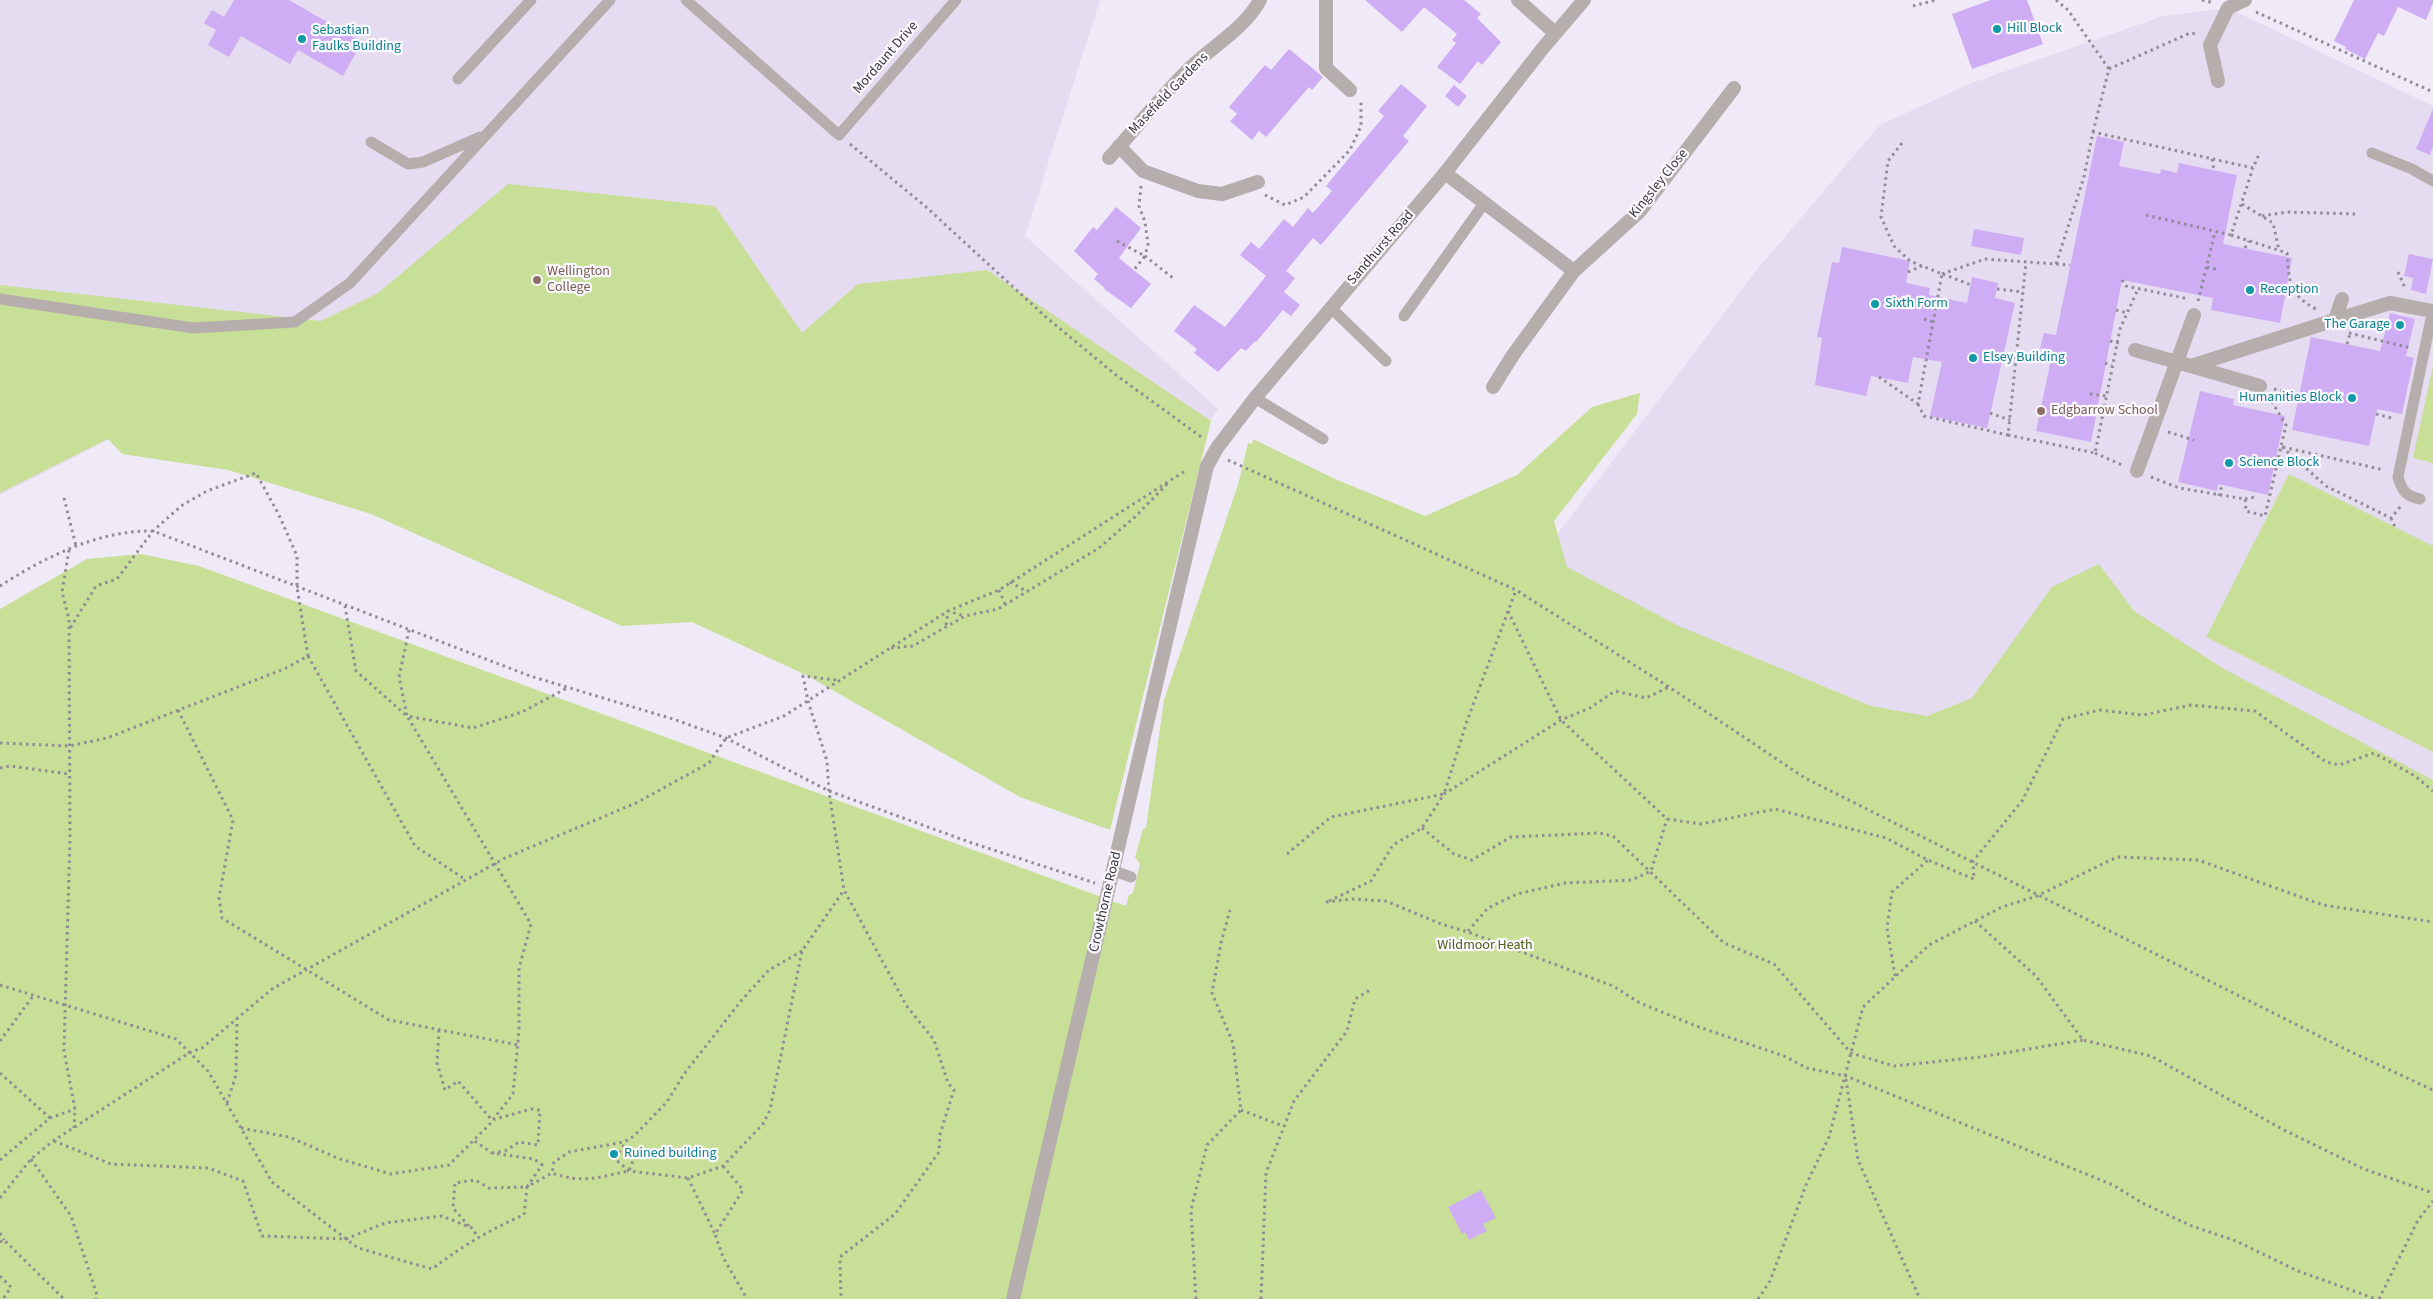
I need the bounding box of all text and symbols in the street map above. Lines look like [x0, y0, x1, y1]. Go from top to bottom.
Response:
street label: Mordaunt Drive [850, 18, 922, 98]
place label: Hill Block [2007, 21, 2062, 37]
place label: Sebastian Faulks Building [312, 23, 401, 56]
marker: Hill Block [1991, 23, 2003, 35]
marker: Sebastian Faulks Building [296, 33, 308, 45]
street label: Masefield Gardens [1126, 50, 1212, 138]
street label: Kingsley Close [1626, 146, 1692, 222]
street label: Sandhurst Road [1344, 207, 1418, 289]
place label: Wellington College [547, 264, 610, 296]
marker: Wellington College [531, 274, 543, 286]
place label: Reception [2260, 282, 2319, 298]
marker: Reception [2244, 284, 2256, 296]
place label: Sixth Form [1885, 296, 1948, 312]
marker: Sixth Form [1869, 298, 1881, 310]
place label: The Garage [2324, 317, 2390, 333]
marker: The Garage [2394, 319, 2406, 331]
place label: Elsey Building [1983, 350, 2065, 366]
marker: Elsey Building [1967, 352, 1979, 364]
place label: Humanities Block [2239, 390, 2342, 406]
marker: Humanities Block [2346, 392, 2358, 404]
place label: Edgbarrow School [2051, 403, 2158, 419]
marker: Edgbarrow School [2035, 405, 2047, 417]
place label: Science Block [2239, 455, 2319, 471]
marker: Science Block [2223, 457, 2235, 469]
street label: Crowthorne Road [1086, 850, 1126, 954]
park label: Wildmoor Heath [1437, 938, 1533, 954]
place label: Ruined building [624, 1146, 716, 1162]
marker: Ruined building [608, 1148, 620, 1160]

